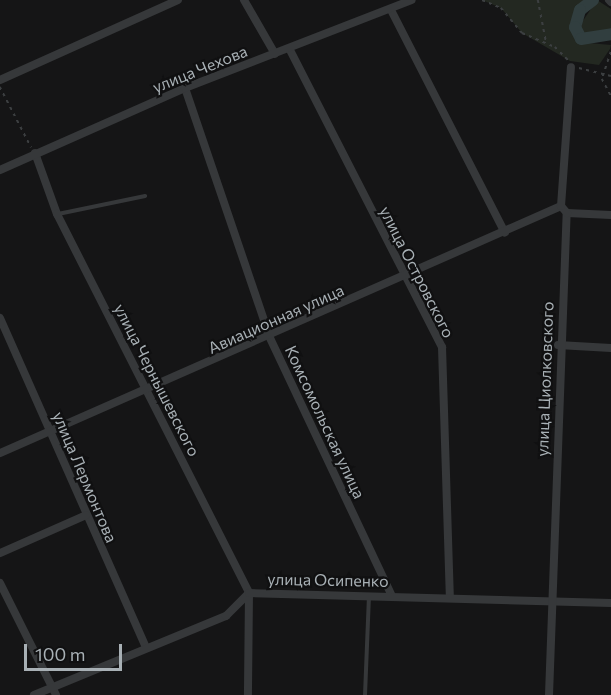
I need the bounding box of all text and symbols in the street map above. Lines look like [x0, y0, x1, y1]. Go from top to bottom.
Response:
street label: улица Чехова [150, 41, 250, 97]
street label: улица Островского [376, 203, 458, 341]
street label: Авиационная улица [205, 280, 347, 358]
street label: улица Чернышевского [110, 301, 204, 459]
street label: улица Циолковского [533, 301, 557, 457]
street label: Комсомольская улица [281, 342, 369, 502]
street label: улица Лермонтова [49, 409, 121, 545]
street label: улица Осипенко [267, 569, 389, 591]
scale bar [27, 632, 124, 670]
text: 100 m [35, 643, 85, 665]

